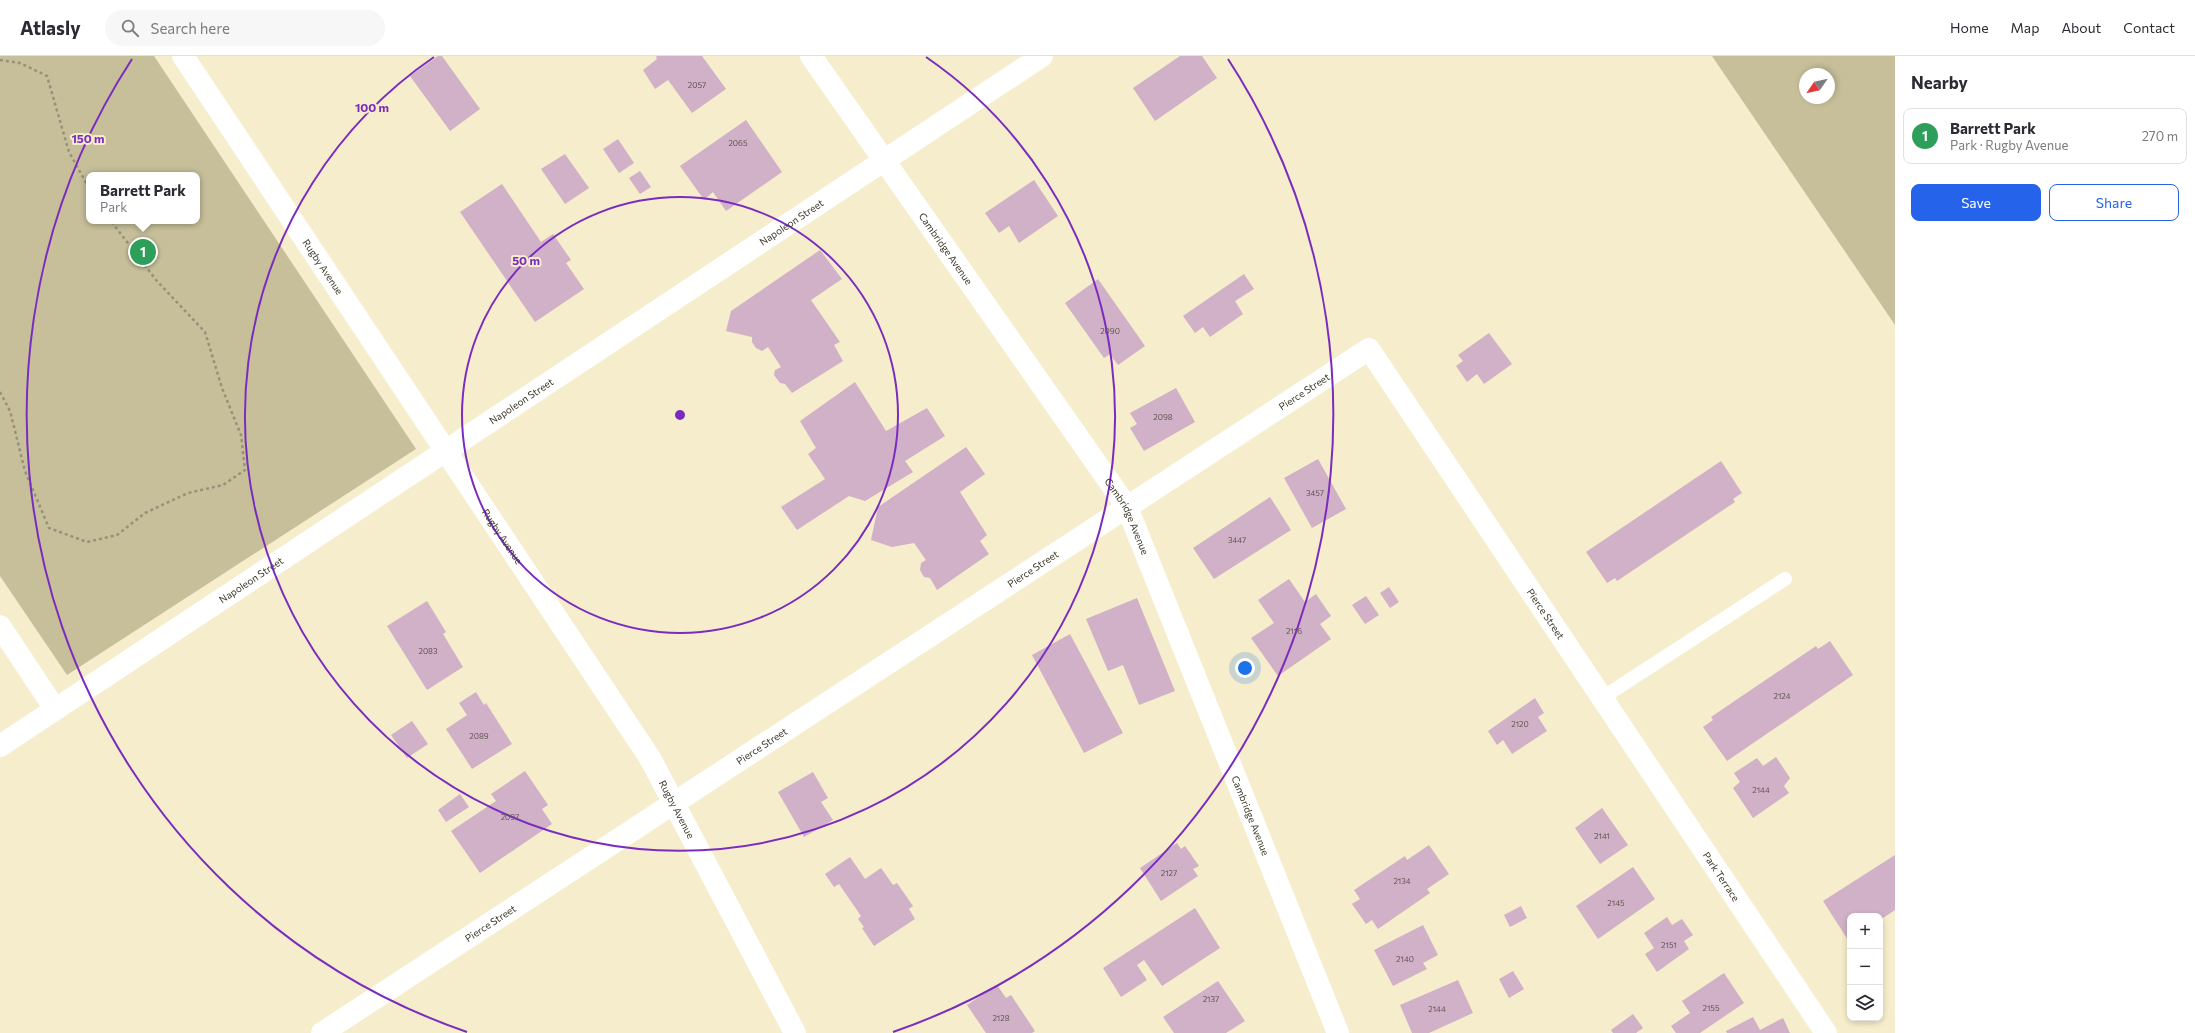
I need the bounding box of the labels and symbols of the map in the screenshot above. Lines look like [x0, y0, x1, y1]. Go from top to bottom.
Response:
north arrow [1799, 68, 1835, 104]
house number: 2057 [688, 80, 706, 90]
text: 100 m [355, 100, 389, 114]
text: 150 m [71, 131, 105, 145]
house number: 2065 [728, 138, 748, 148]
street label: Napoleon Street [757, 196, 826, 248]
street label: Cambridge Avenue [917, 210, 975, 287]
pin: 1 [130, 237, 156, 267]
street label: Rugby Avenue [300, 237, 346, 297]
text: 50 m [512, 253, 540, 267]
house number: 2090 [1100, 326, 1120, 336]
street label: Pierce Street [1276, 370, 1332, 412]
street label: Napoleon Street [487, 375, 555, 426]
centre of rings [673, 408, 687, 422]
house number: 2098 [1153, 412, 1173, 422]
street label: Cambridge Avenue [1102, 476, 1151, 556]
house number: 3457 [1306, 488, 1324, 498]
street label: Rugby Avenue [480, 506, 525, 566]
house number: 3447 [1228, 535, 1246, 545]
street label: Pierce Street [1005, 548, 1061, 590]
street label: Napoleon Street [217, 554, 285, 605]
street label: Pierce Street [1525, 586, 1567, 641]
house number: 2116 [1286, 626, 1302, 636]
house number: 2083 [418, 646, 438, 656]
your location [1235, 658, 1255, 678]
house number: 2124 [1774, 691, 1791, 701]
house number: 2120 [1511, 719, 1529, 729]
street label: Pierce Street [734, 725, 789, 767]
house number: 2089 [469, 731, 489, 741]
street label: Cambridge Avenue [1229, 774, 1272, 857]
street label: Rugby Avenue [657, 778, 697, 840]
house number: 2144 [1752, 785, 1770, 795]
house number: 2097 [501, 812, 519, 822]
house number: 2141 [1594, 831, 1610, 841]
street label: Park Terrace [1701, 849, 1742, 904]
house number: 2127 [1161, 868, 1177, 878]
house number: 2134 [1393, 876, 1411, 886]
house number: 2145 [1607, 898, 1625, 908]
street label: Pierce Street [463, 902, 518, 944]
house number: 2151 [1661, 940, 1677, 950]
house number: 2140 [1396, 954, 1414, 964]
house number: 2137 [1203, 994, 1219, 1004]
house number: 2155 [1702, 1003, 1720, 1013]
house number: 2144 [1428, 1004, 1446, 1014]
house number: 2128 [992, 1013, 1010, 1023]

